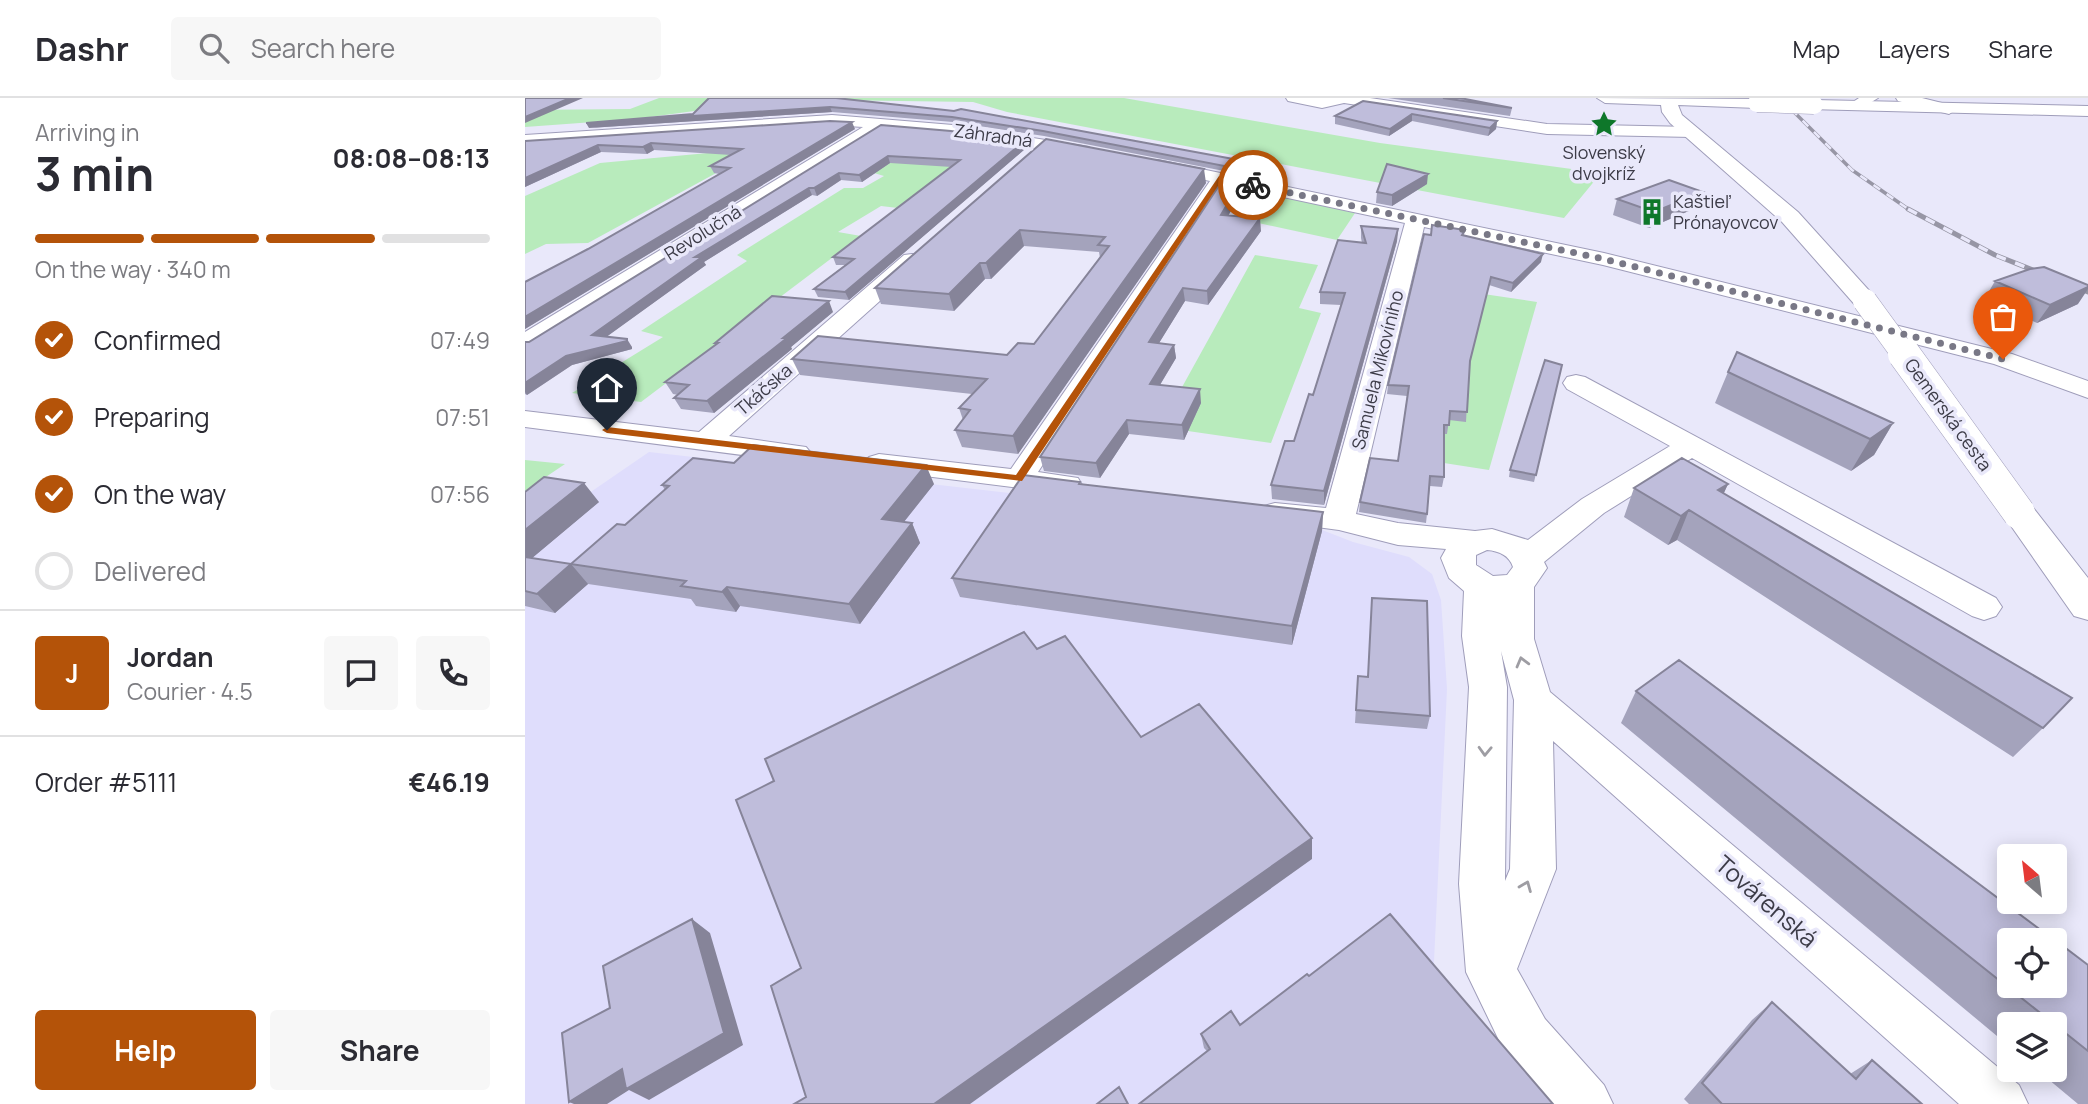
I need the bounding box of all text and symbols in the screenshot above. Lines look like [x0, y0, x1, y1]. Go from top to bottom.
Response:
search box [171, 17, 661, 80]
text: Dashr [35, 26, 129, 71]
icon: search [195, 29, 233, 67]
text: Search here [251, 30, 395, 66]
text: Map [1793, 32, 1840, 65]
text: Layers [1878, 32, 1950, 65]
text: Share [1988, 32, 2053, 65]
place icon: Slovenský dvojkríž [1589, 109, 1619, 139]
text: Arriving in [35, 116, 140, 148]
street label: Záhradná [952, 118, 1034, 152]
text: 08:08–08:13 [333, 140, 490, 176]
place label: Slovenský dvojkríž [1562, 140, 1646, 185]
text: 3 min [35, 142, 154, 205]
courier [1218, 150, 1288, 220]
icon: bike [1234, 166, 1272, 204]
place label: Kaštieľ Prónayovcov [1673, 189, 1778, 234]
building icon: Kaštieľ Prónayovcov [1637, 197, 1667, 227]
street label: Revolučná [659, 199, 746, 265]
text: On the way · 340 m [35, 253, 231, 285]
pin [1973, 287, 2033, 359]
street label: Samuela Mikovíniho [1346, 288, 1408, 452]
icon: bag [1984, 298, 2022, 336]
icon: check [35, 321, 73, 359]
text: Confirmed [94, 322, 221, 358]
text: 07:49 [430, 324, 490, 356]
street label: Gemerská cesta [1900, 353, 1998, 476]
pin [577, 358, 637, 430]
street label: Tkáčska [730, 358, 797, 421]
icon: home [588, 369, 626, 407]
icon: check [35, 398, 73, 436]
text: Preparing [94, 399, 210, 435]
text: 07:51 [435, 401, 490, 433]
icon: check [35, 475, 73, 513]
text: On the way [94, 476, 226, 512]
text: 07:56 [430, 478, 490, 510]
text: Delivered [94, 553, 206, 589]
button: chat [324, 636, 398, 710]
button: phone [416, 636, 490, 710]
text: Jordan [127, 639, 213, 675]
text: J [65, 655, 79, 691]
one-way arrow [1516, 656, 1530, 668]
text: Courier · 4.5 [127, 675, 253, 707]
one-way arrow [1478, 746, 1493, 757]
text: Order #5111 [35, 764, 177, 800]
text: €46.19 [408, 764, 490, 800]
north arrow [1997, 844, 2067, 914]
map controls [1997, 844, 2067, 1082]
street label: Továrenská [1709, 847, 1825, 954]
one-way arrow [1517, 881, 1531, 893]
button: locate [1997, 928, 2067, 998]
button: Help [35, 1010, 256, 1090]
button: Share [270, 1010, 490, 1090]
button: layers [1997, 1012, 2067, 1082]

